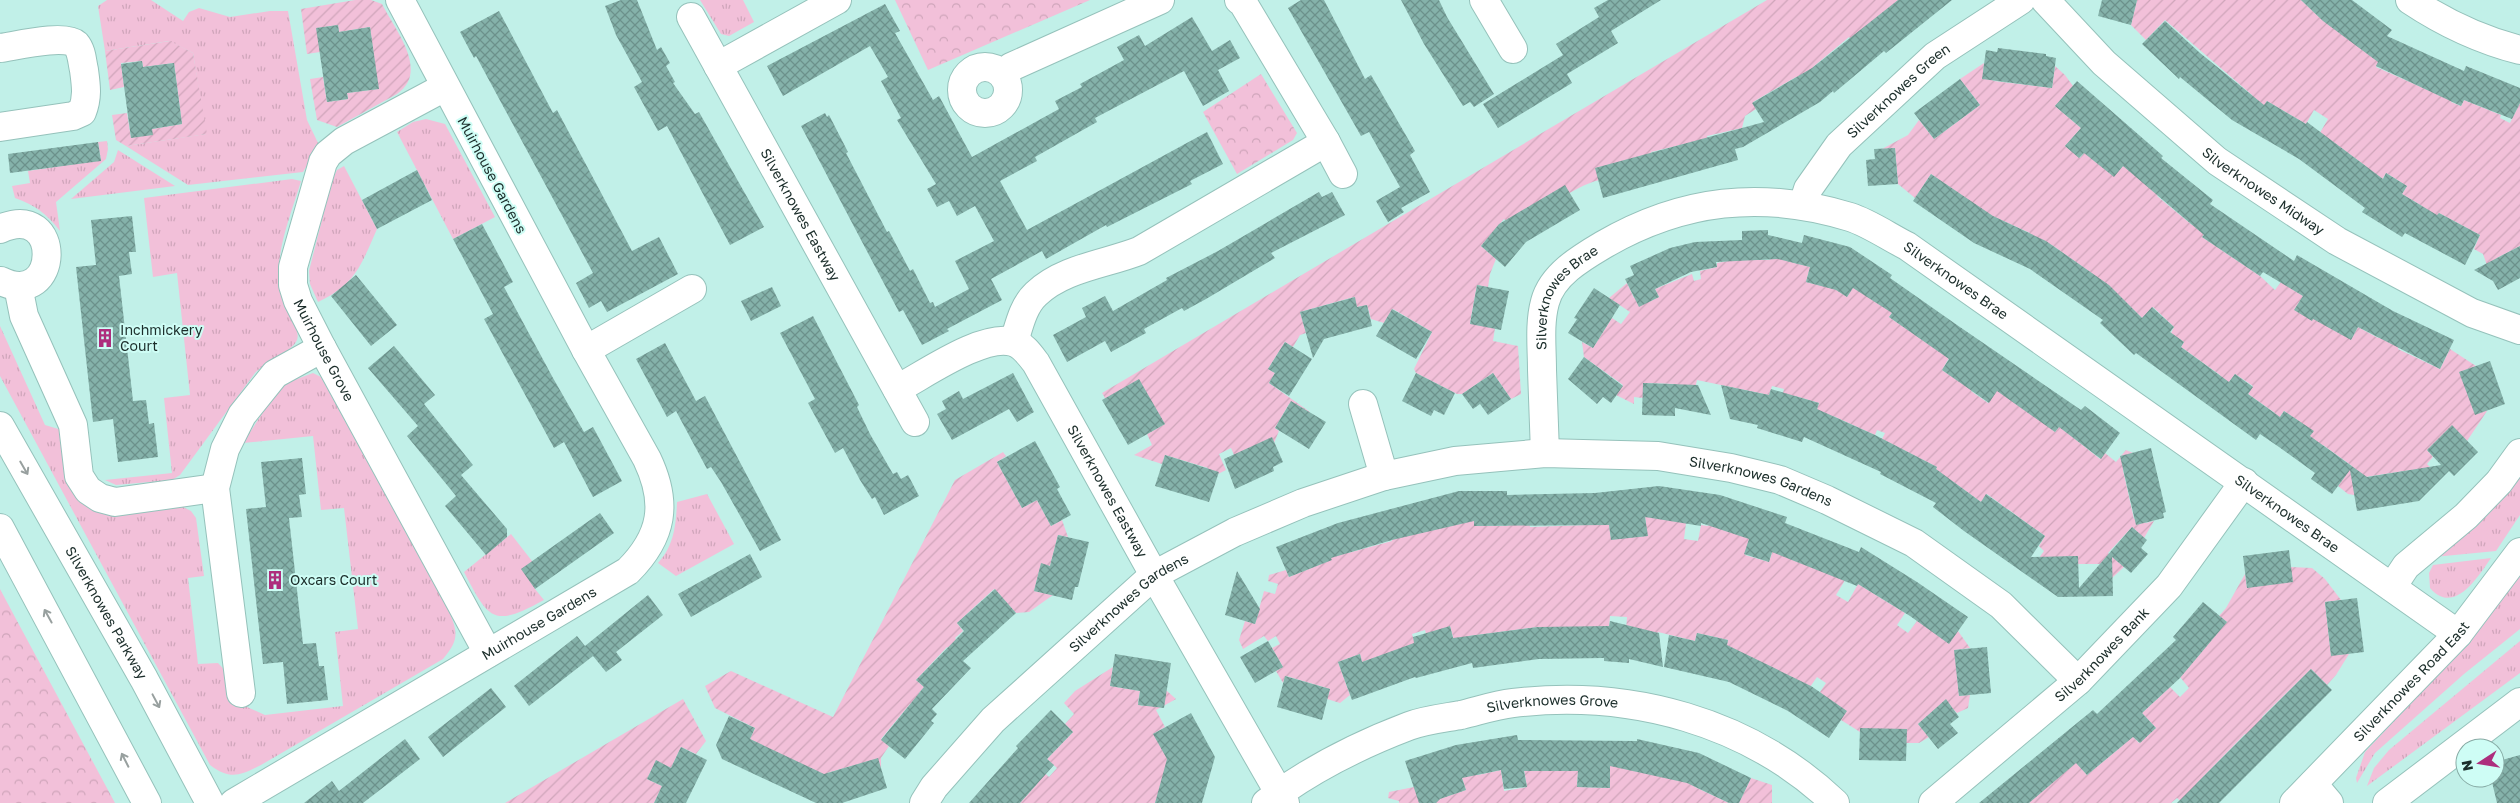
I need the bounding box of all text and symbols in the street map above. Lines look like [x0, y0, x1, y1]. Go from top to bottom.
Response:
street label: Silverknowes Green [1843, 40, 1953, 141]
street label: Muirhouse Gardens [454, 113, 530, 236]
street label: Silverknowes Midway [2199, 143, 2328, 238]
street label: Silverknowes Eastway [757, 145, 844, 284]
street label: Silverknowes Brae [1901, 237, 2012, 323]
street label: Silverknowes Brae [1532, 241, 1601, 350]
street label: Muirhouse Grove [290, 296, 358, 404]
place label: Inchmickery Court [120, 321, 203, 354]
building icon: Inchmickery Court [94, 327, 116, 349]
street label: Silverknowes Eastway [1064, 422, 1152, 561]
street label: Silverknowes Gardens [1688, 452, 1836, 509]
one-way arrow [19, 461, 29, 475]
street label: Silverknowes Brae [2232, 471, 2343, 556]
street label: Silverknowes Parkway [62, 543, 151, 682]
street label: Silverknowes Gardens [1065, 549, 1191, 655]
building icon: Oxcars Court [264, 569, 286, 591]
place label: Oxcars Court [290, 571, 377, 588]
street label: Muirhouse Gardens [478, 583, 599, 663]
street label: Silverknowes Bank [2051, 603, 2152, 705]
one-way arrow [43, 609, 53, 624]
street label: Silverknowes Road East [2349, 618, 2473, 745]
street label: Silverknowes Grove [1485, 691, 1619, 716]
one-way arrow [151, 693, 161, 708]
north arrow [2455, 738, 2505, 788]
one-way arrow [120, 752, 130, 767]
text: N [2457, 759, 2476, 773]

